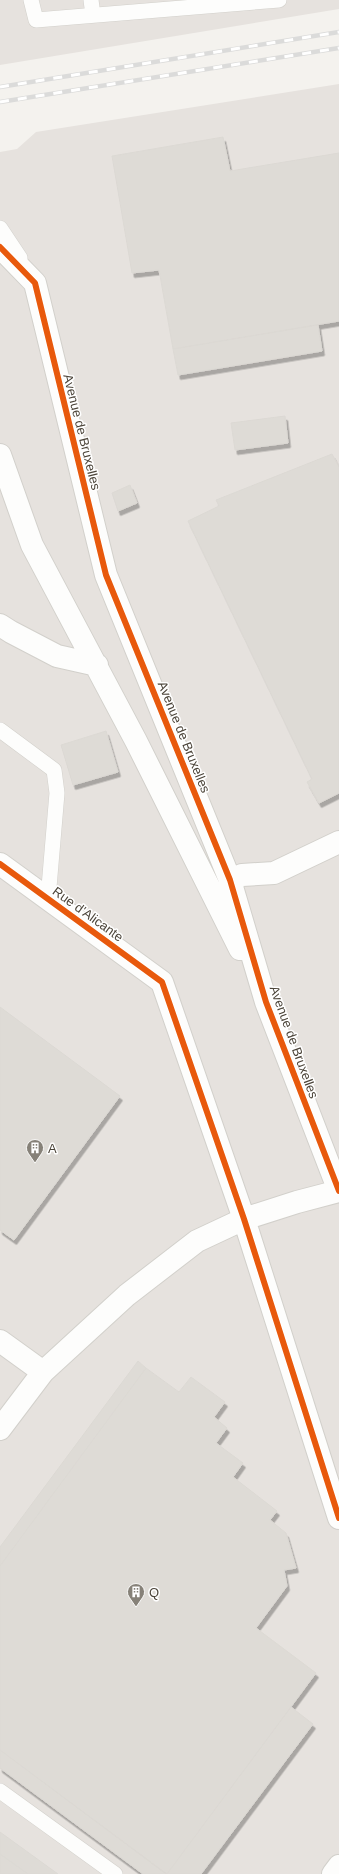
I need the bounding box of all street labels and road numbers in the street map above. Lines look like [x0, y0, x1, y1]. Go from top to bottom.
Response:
street label: Avenue de Bruxelles [60, 372, 104, 492]
street label: Avenue de Bruxelles [155, 679, 213, 795]
street label: Rue d'Alicante [50, 883, 126, 945]
street label: Avenue de Bruxelles [267, 984, 322, 1101]

